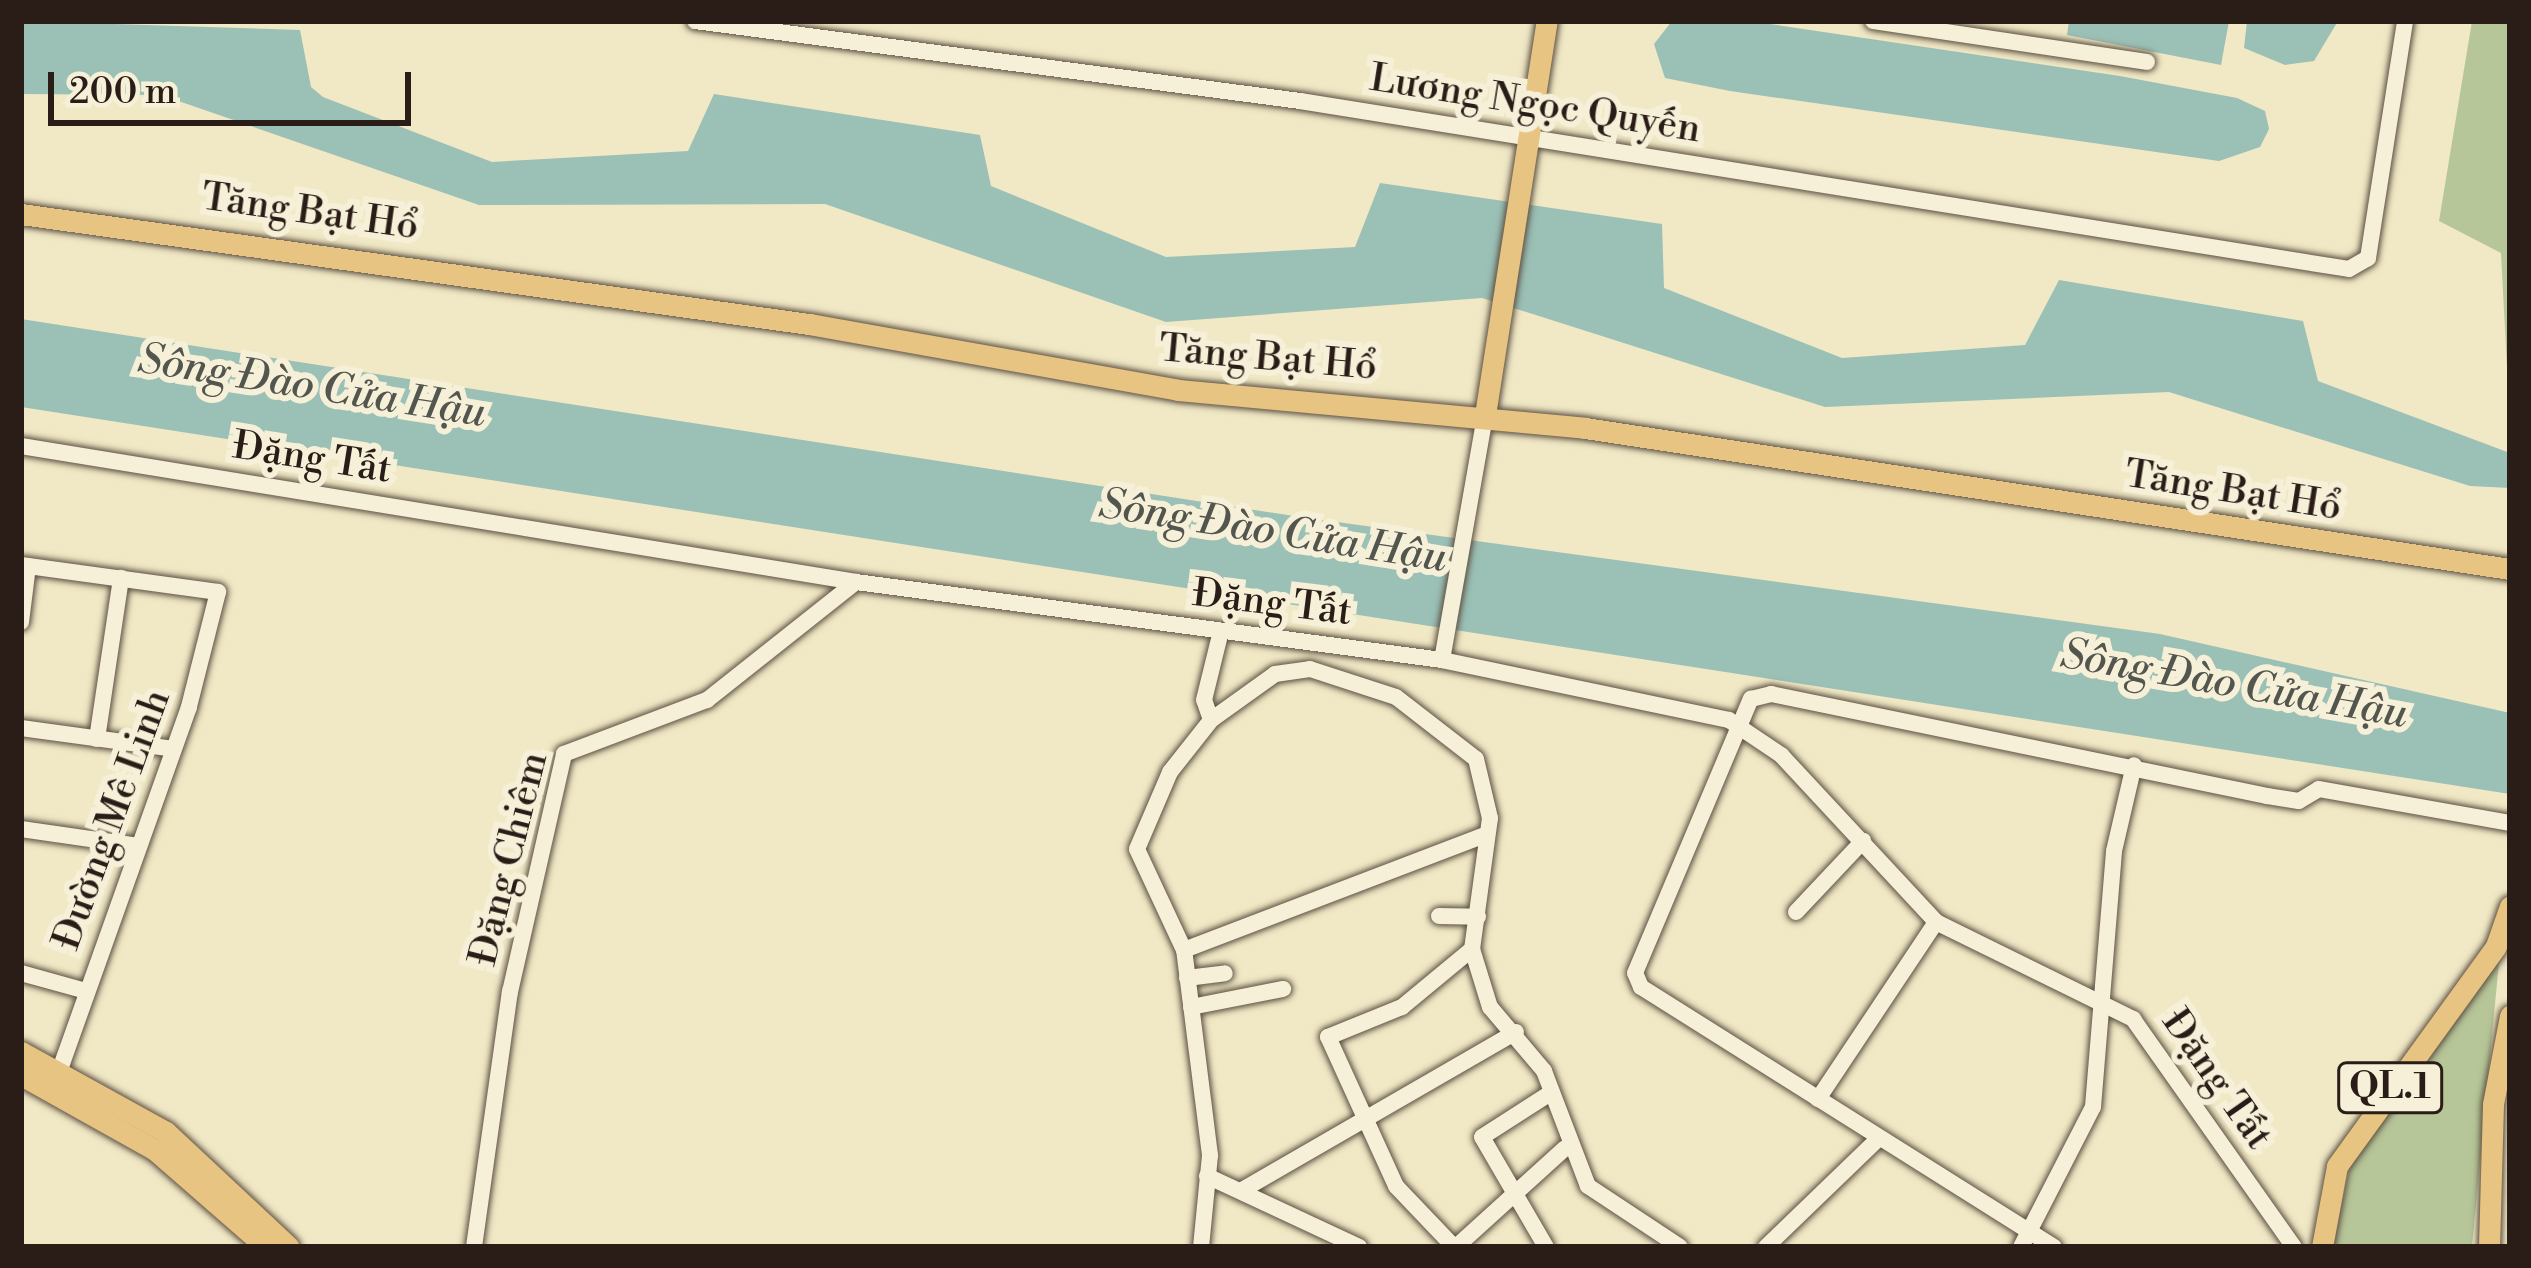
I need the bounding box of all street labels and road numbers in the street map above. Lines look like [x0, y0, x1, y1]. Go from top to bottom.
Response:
street label: Lương Ngọc Quyến [1366, 56, 1704, 154]
street label: Tăng Bạt Hổ [199, 175, 421, 251]
street label: Tăng Bạt Hổ [1157, 326, 1379, 392]
street label: Đặng Tất [229, 423, 395, 495]
street label: Tăng Bạt Hổ [2121, 452, 2345, 532]
street label: Đặng Tất [1190, 571, 1354, 637]
street label: Đường Mê Linh [44, 684, 182, 956]
street label: Đặng Chiêm [461, 747, 559, 971]
street label: Đặng Tất [2151, 1001, 2281, 1159]
road number: QL.1 [2336, 1058, 2444, 1118]

